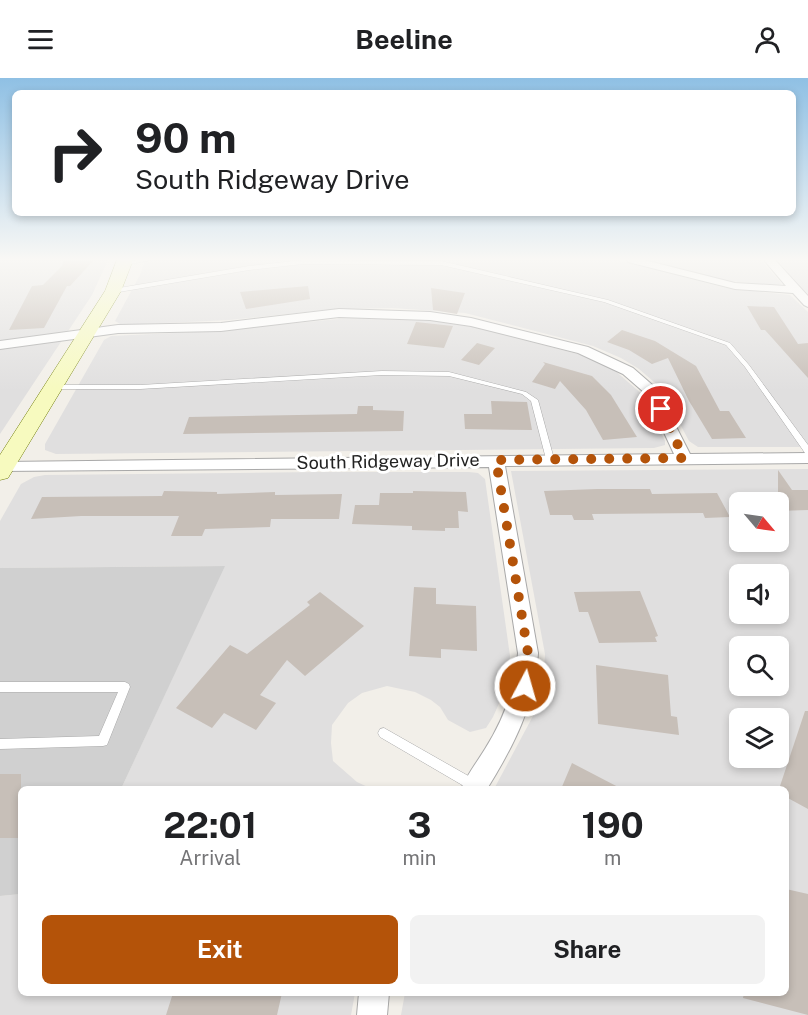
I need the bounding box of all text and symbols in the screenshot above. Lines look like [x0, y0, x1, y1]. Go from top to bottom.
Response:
icon: menu [24, 23, 57, 56]
text: Beeline [355, 23, 453, 55]
icon: person [751, 23, 784, 56]
text: 90 m [135, 113, 237, 162]
icon: right [36, 114, 114, 192]
text: South Ridgeway Drive [135, 163, 410, 195]
pin [635, 383, 686, 434]
icon: arrive [644, 392, 677, 425]
street label: South Ridgeway Drive [296, 449, 480, 473]
north arrow [729, 492, 789, 552]
map controls [729, 492, 789, 768]
button: sound [729, 564, 789, 624]
button: search [729, 636, 789, 696]
position arrow [493, 654, 557, 718]
button: layers [729, 708, 789, 768]
text: 22:01 [163, 804, 257, 846]
text: 3 [407, 804, 431, 846]
text: 190 [582, 804, 644, 846]
text: Arrival [179, 846, 241, 870]
text: min [402, 846, 436, 870]
text: m [604, 846, 621, 870]
button: Exit [42, 915, 398, 984]
button: Share [410, 915, 765, 984]

